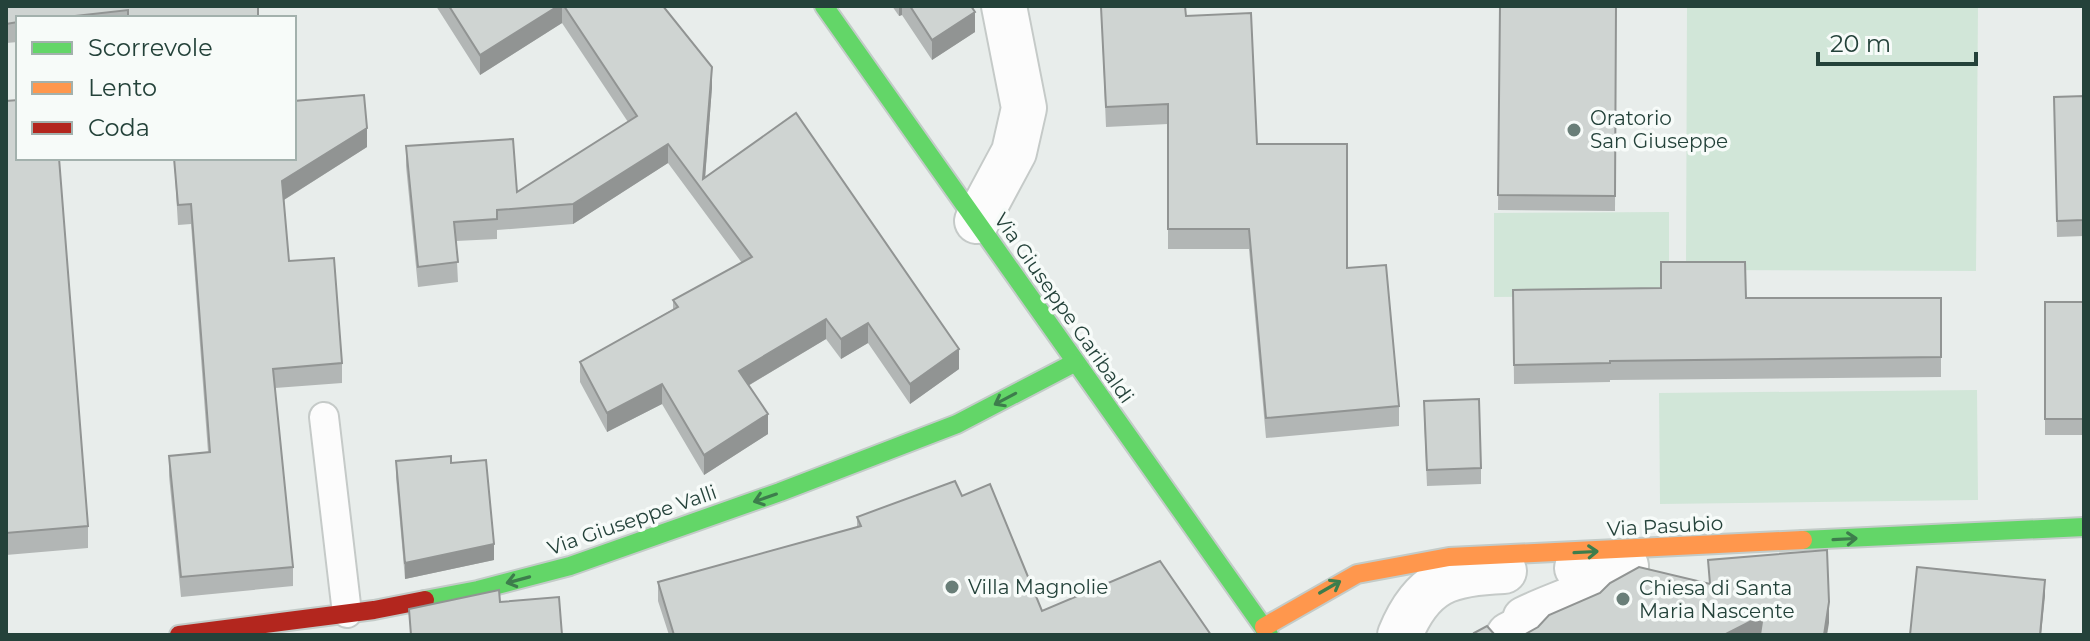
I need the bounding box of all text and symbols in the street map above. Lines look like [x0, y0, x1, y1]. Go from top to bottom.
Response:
legend [16, 16, 296, 160]
scale bar [1818, 16, 1976, 66]
text: 20 m [1830, 29, 1891, 58]
text: Scorrevole [88, 33, 213, 62]
text: Lento [88, 73, 157, 102]
place label: Oratorio San Giuseppe [1590, 106, 1728, 153]
text: Coda [88, 113, 150, 142]
marker: Oratorio San Giuseppe [1565, 121, 1583, 139]
street label: Via Giuseppe Garibaldi [989, 208, 1139, 408]
one-way arrow [994, 392, 1017, 408]
street label: Via Giuseppe Valli [544, 480, 720, 560]
one-way arrow [753, 491, 778, 506]
street label: Via Pasubio [1606, 511, 1724, 541]
one-way arrow [1831, 531, 1858, 546]
one-way arrow [1572, 544, 1598, 559]
one-way arrow [506, 573, 532, 588]
place label: Villa Magnolie [968, 575, 1108, 599]
place label: Chiesa di Santa Maria Nascente [1639, 576, 1795, 623]
marker: Villa Magnolie [943, 578, 961, 596]
one-way arrow [1318, 579, 1342, 594]
marker: Chiesa di Santa Maria Nascente [1614, 590, 1632, 608]

